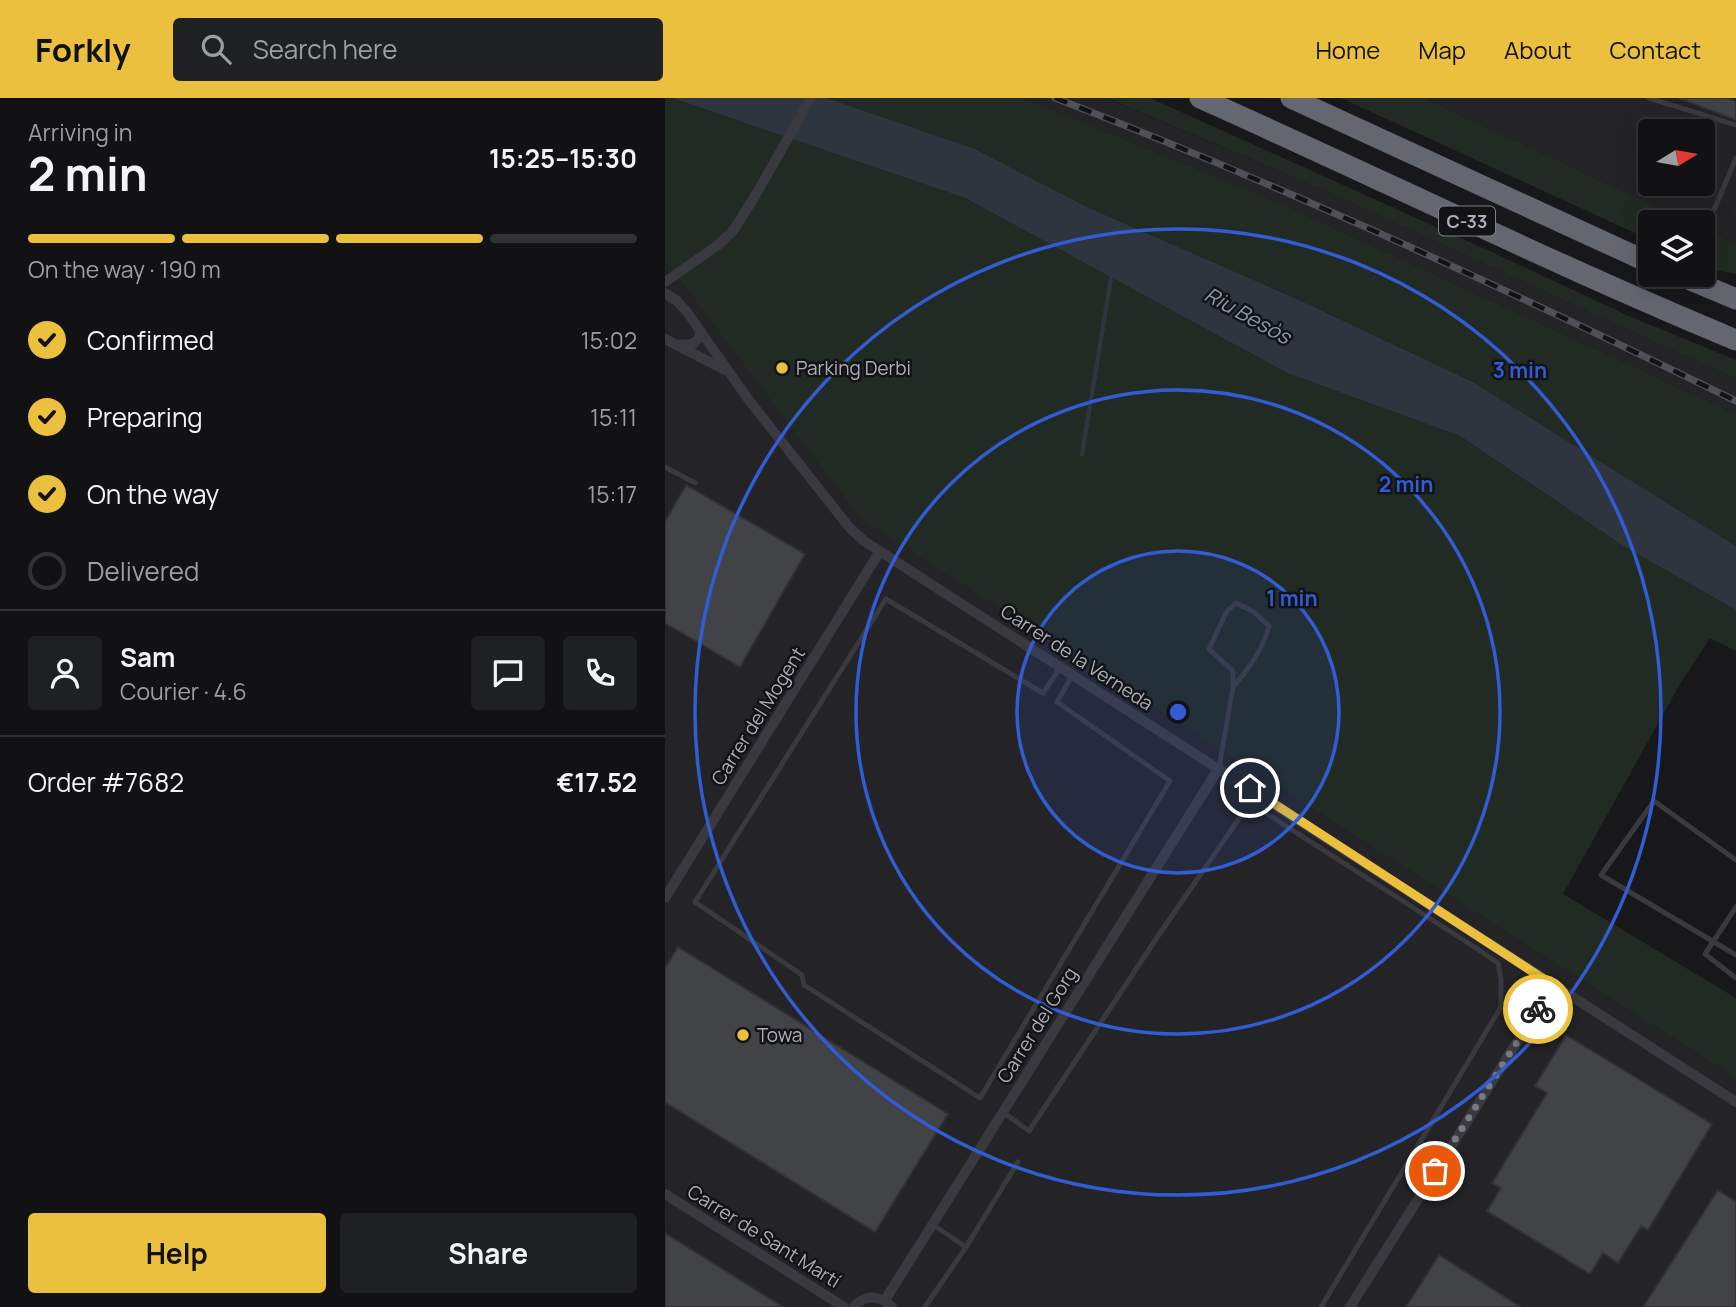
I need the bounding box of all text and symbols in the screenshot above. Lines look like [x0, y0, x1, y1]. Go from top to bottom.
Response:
search box [173, 18, 663, 81]
text: Forkly [35, 27, 131, 72]
icon: search [197, 30, 235, 68]
text: Search here [253, 31, 397, 67]
text: Home [1315, 33, 1380, 66]
text: Map [1418, 33, 1466, 66]
text: About [1504, 33, 1572, 66]
text: Contact [1610, 33, 1701, 66]
text: Arriving in [28, 116, 133, 148]
north arrow [1638, 119, 1715, 196]
map controls [1638, 119, 1715, 287]
text: 15:25–15:30 [489, 140, 637, 176]
text: 2 min [28, 142, 148, 205]
road number: C-33 [1439, 207, 1495, 236]
button: layers [1638, 210, 1715, 287]
text: On the way · 190 m [28, 253, 221, 285]
water label: Riu Besòs [1200, 280, 1298, 351]
icon: check [28, 321, 66, 359]
text: Confirmed [87, 322, 214, 358]
text: 15:02 [581, 324, 637, 356]
place label: Parking Derbi [796, 355, 911, 381]
text: 3 min [1493, 356, 1547, 384]
marker: Parking Derbi [774, 360, 790, 376]
icon: check [28, 398, 66, 436]
text: Preparing [87, 399, 203, 435]
text: 15:11 [590, 401, 637, 433]
text: 2 min [1379, 470, 1433, 498]
icon: check [28, 475, 66, 513]
text: On the way [87, 476, 219, 512]
text: 15:17 [587, 478, 637, 510]
text: Delivered [87, 553, 199, 589]
text: 1 min [1266, 584, 1318, 612]
street label: Carrer de la Verneda [996, 598, 1158, 716]
button: person [28, 636, 102, 710]
button: chat [471, 636, 545, 710]
button: phone [563, 636, 637, 710]
text: Sam [120, 639, 175, 675]
street label: Carrer del Mogent [705, 642, 811, 790]
text: Courier · 4.6 [120, 675, 247, 707]
centre of rings [1166, 700, 1190, 724]
pin [1220, 758, 1280, 818]
text: Order #7682 [28, 764, 184, 800]
text: €17.52 [556, 764, 637, 800]
icon: home [1231, 769, 1269, 807]
street label: Carrer del Gorg [991, 962, 1083, 1088]
courier [1503, 974, 1573, 1044]
icon: bike [1519, 990, 1557, 1028]
place label: Towa [757, 1022, 802, 1048]
marker: Towa [735, 1027, 751, 1043]
pin [1405, 1141, 1465, 1201]
icon: bag [1416, 1152, 1454, 1190]
street label: Carrer de Sant Martí [682, 1178, 846, 1294]
button: Help [28, 1213, 326, 1293]
button: Share [340, 1213, 637, 1293]

